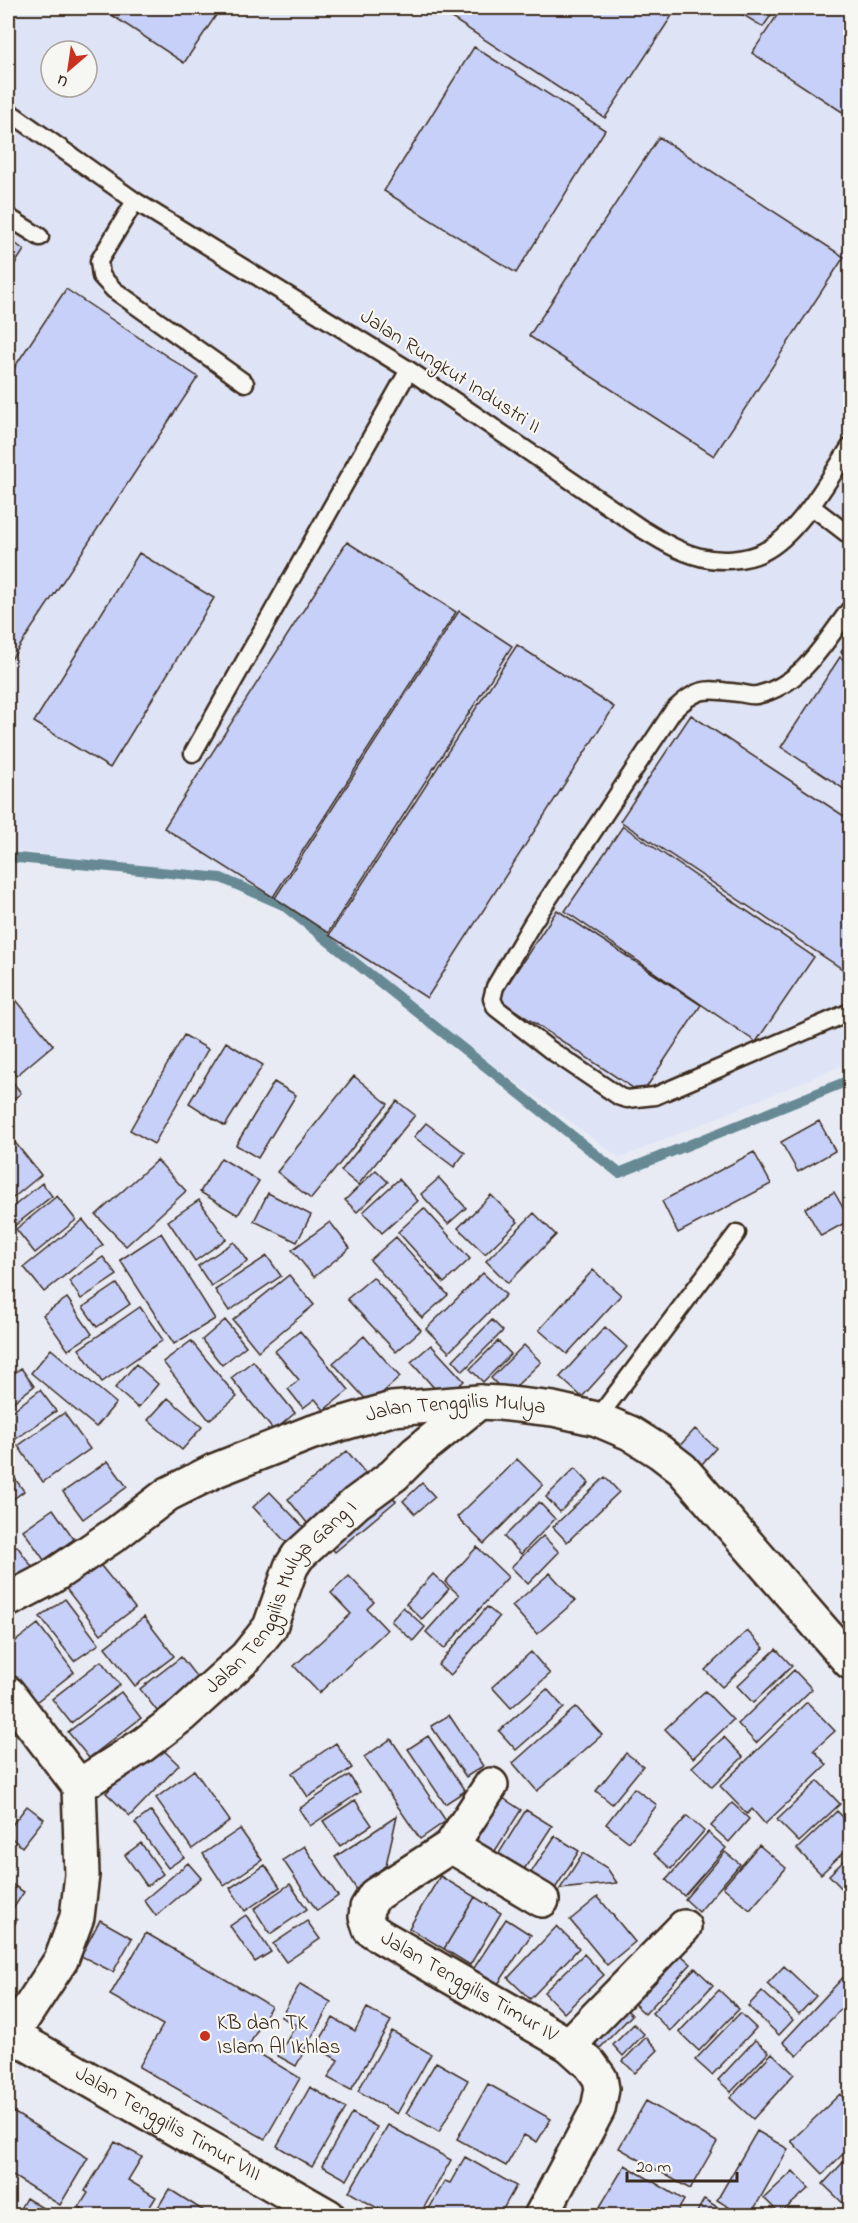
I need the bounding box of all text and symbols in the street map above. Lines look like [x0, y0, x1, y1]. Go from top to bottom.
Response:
north arrow [39, 39, 99, 99]
text: U [52, 67, 73, 93]
street label: Jalan Rungkut Industri II [353, 302, 546, 444]
street label: Jalan Tenggilis Mulya [362, 1387, 547, 1431]
street label: Jalan Tenggilis Mulya Gang I [199, 1494, 364, 1702]
street label: Jalan Tenggilis Timur IV [374, 1924, 563, 2050]
place label: KB dan TK Islam Al Ikhlas [217, 2009, 340, 2063]
marker: KB dan TK Islam Al Ikhlas [198, 2029, 212, 2043]
street label: Jalan Tenggilis Timur VIII [69, 2059, 266, 2190]
scale bar [627, 2145, 736, 2183]
text: 20 m [636, 2155, 671, 2181]

